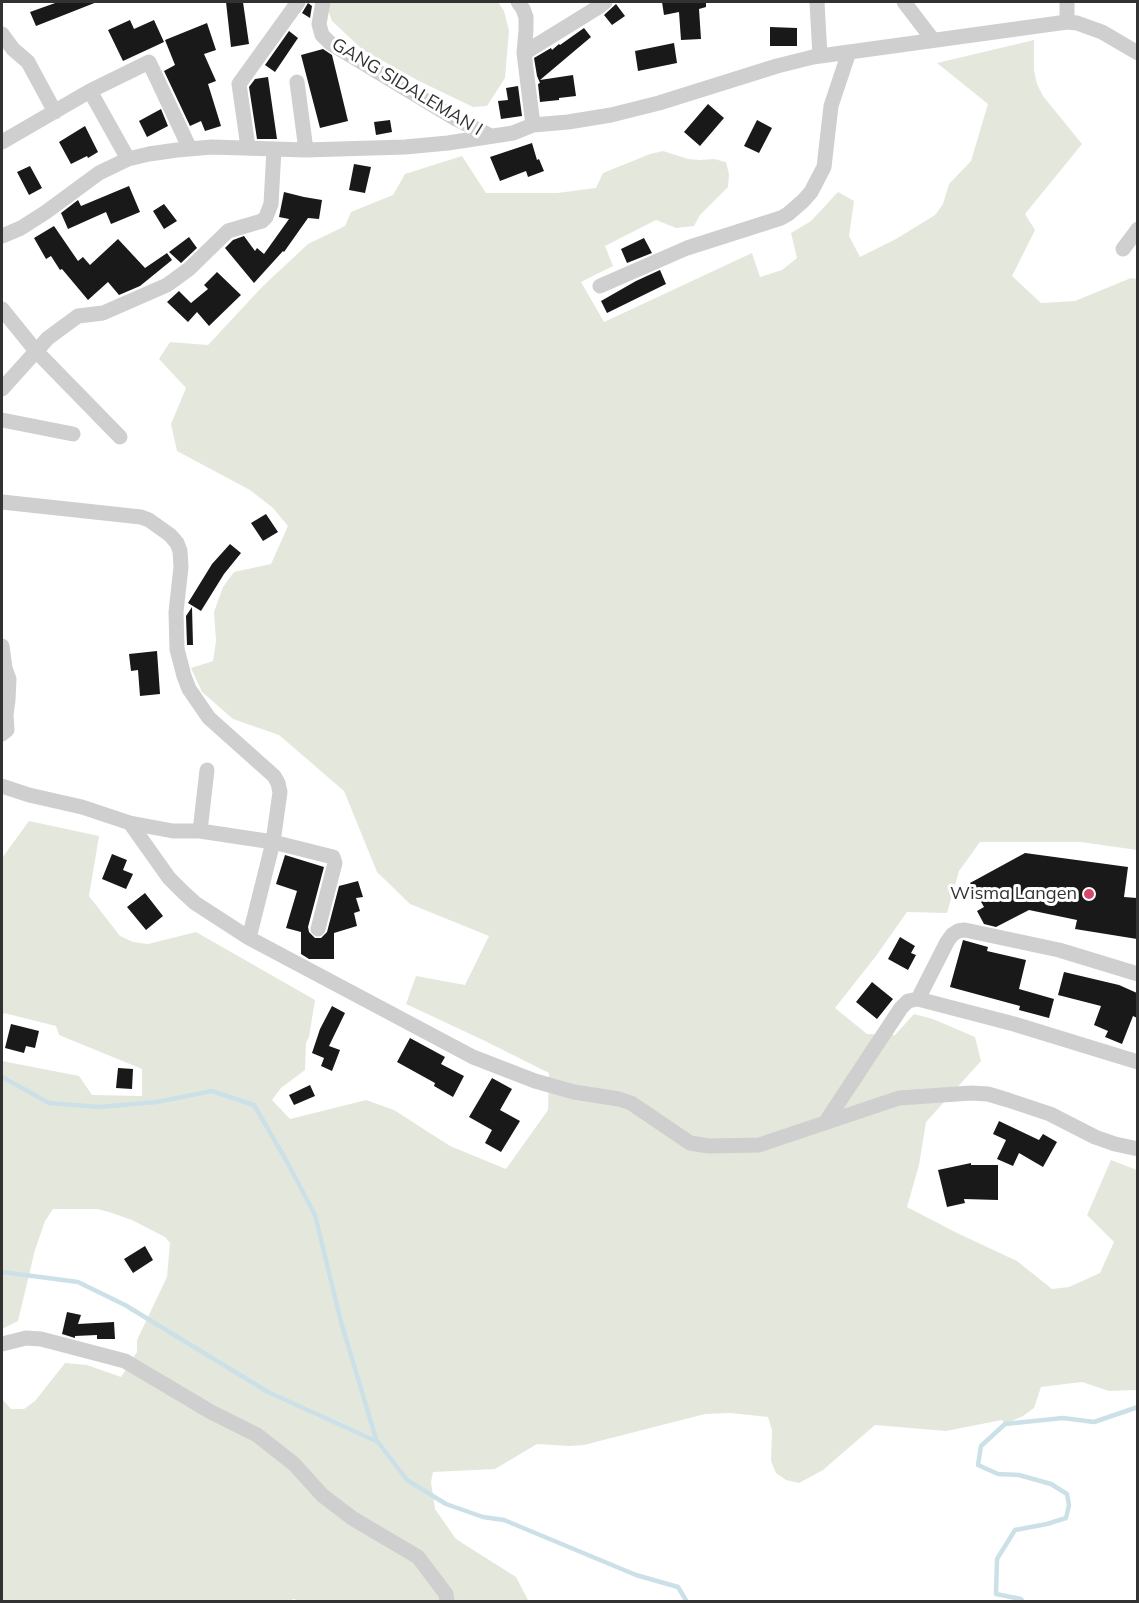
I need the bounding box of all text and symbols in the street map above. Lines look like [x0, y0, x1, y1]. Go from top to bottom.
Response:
street label: GANG SIDALEMAN I [328, 33, 486, 141]
place label: Wisma Langen [950, 883, 1077, 905]
marker: Wisma Langen [1082, 887, 1096, 901]

